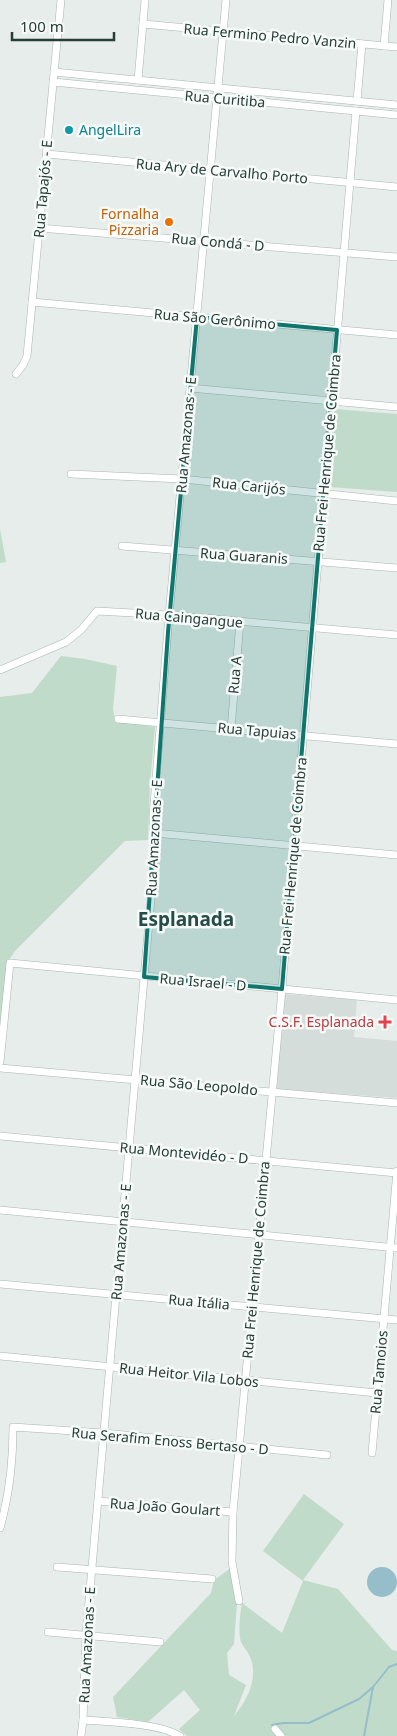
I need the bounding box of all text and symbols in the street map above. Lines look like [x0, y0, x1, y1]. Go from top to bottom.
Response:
scale bar [12, 10, 115, 42]
text: 100 m [20, 16, 64, 36]
street label: Rua Fermino Pedro Vanzin [183, 18, 357, 53]
street label: Rua Curitiba [184, 86, 266, 111]
place label: AngelLira [79, 120, 141, 139]
marker: AngelLira [63, 124, 75, 136]
street label: Rua Tapajós - E [29, 139, 56, 239]
street label: Rua Ary de Carvalho Porto [135, 154, 309, 187]
place label: Fornalha Pizzaria [101, 204, 159, 239]
marker: Fornalha Pizzaria [163, 216, 175, 228]
street label: Rua Condá - D [171, 228, 265, 255]
street label: Rua São Gerônimo [153, 304, 277, 333]
street label: Rua Frei Henrique de Coimbra [308, 353, 345, 552]
street label: Rua Amazonas - E [171, 376, 200, 494]
street label: Rua Carijós [211, 472, 287, 499]
street label: Rua Guaranis [200, 543, 289, 568]
street label: Rua Caingangue [134, 603, 244, 632]
street label: Rua A [223, 655, 246, 695]
street label: Rua Tapuias [217, 718, 297, 743]
street label: Rua Frei Henrique de Coimbra [274, 756, 311, 955]
street label: Rua Amazonas - E [141, 779, 166, 897]
district label: Esplanada [138, 906, 234, 932]
street label: Rua Israel - D [159, 968, 247, 995]
place label: C.S.F. Esplanada [269, 1012, 374, 1031]
marker: C.S.F. Esplanada [378, 1015, 392, 1029]
street label: Rua São Leopoldo [139, 1070, 259, 1099]
street label: Rua Montevidéo - D [119, 1137, 249, 1168]
street label: Rua Frei Henrique de Coimbra [237, 1160, 274, 1359]
street label: Rua Amazonas - E [106, 1183, 135, 1301]
street label: Rua Itália [168, 1289, 231, 1314]
street label: Rua Tamoios [365, 1329, 392, 1414]
street label: Rua Heitor Vila Lobos [118, 1358, 260, 1391]
street label: Rua Serafim Enoss Bertaso - D [71, 1422, 269, 1459]
street label: Rua João Goulart [109, 1493, 221, 1520]
street label: Rua Amazonas - E [74, 1586, 99, 1704]

